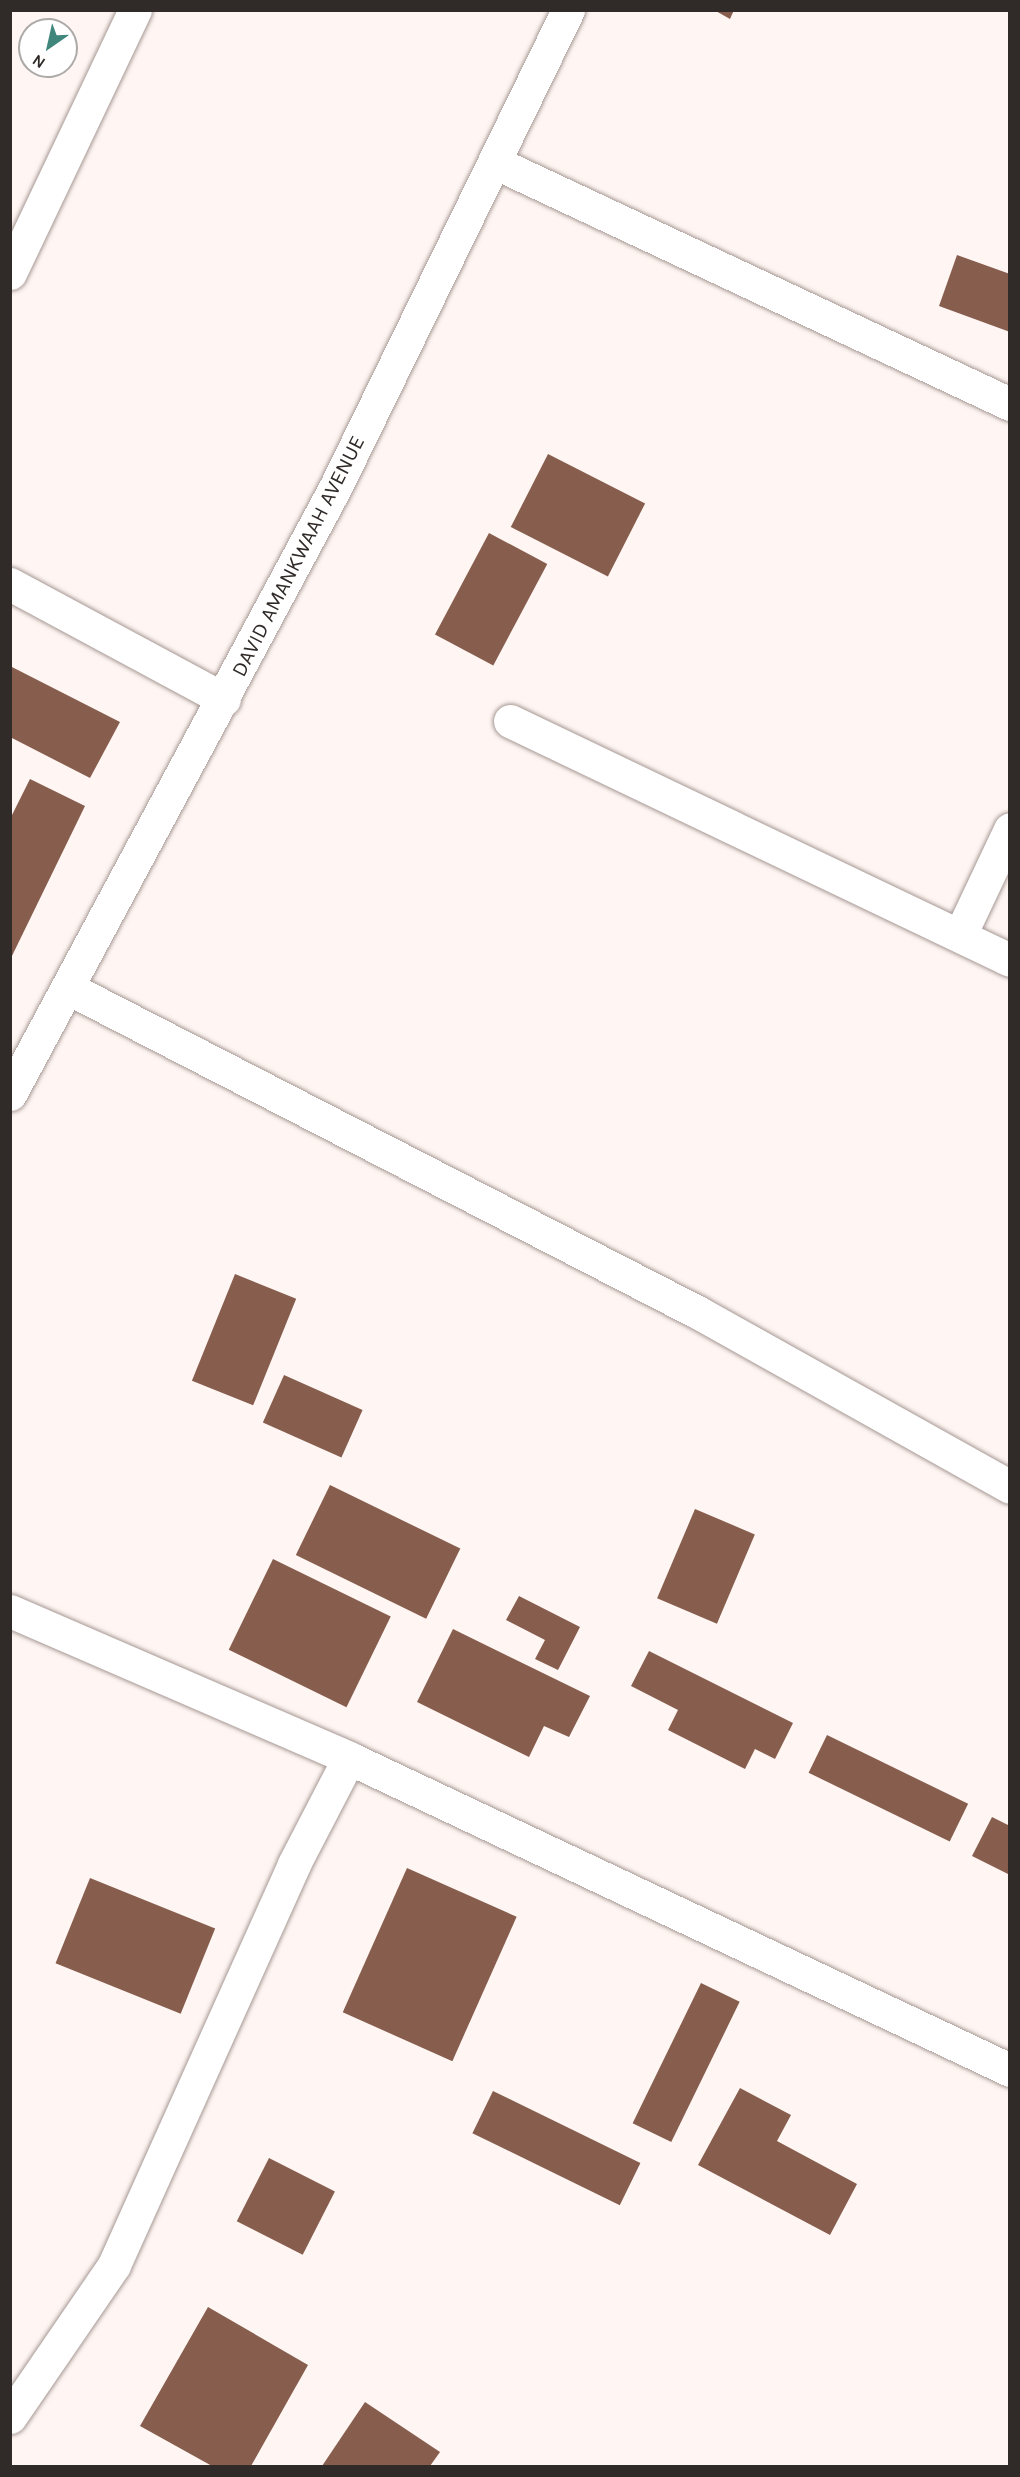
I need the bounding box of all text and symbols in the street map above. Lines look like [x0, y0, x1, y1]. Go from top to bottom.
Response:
north arrow [18, 18, 78, 78]
text: N [29, 51, 49, 73]
street label: DAVID AMANKWAAH AVENUE [226, 431, 370, 681]

